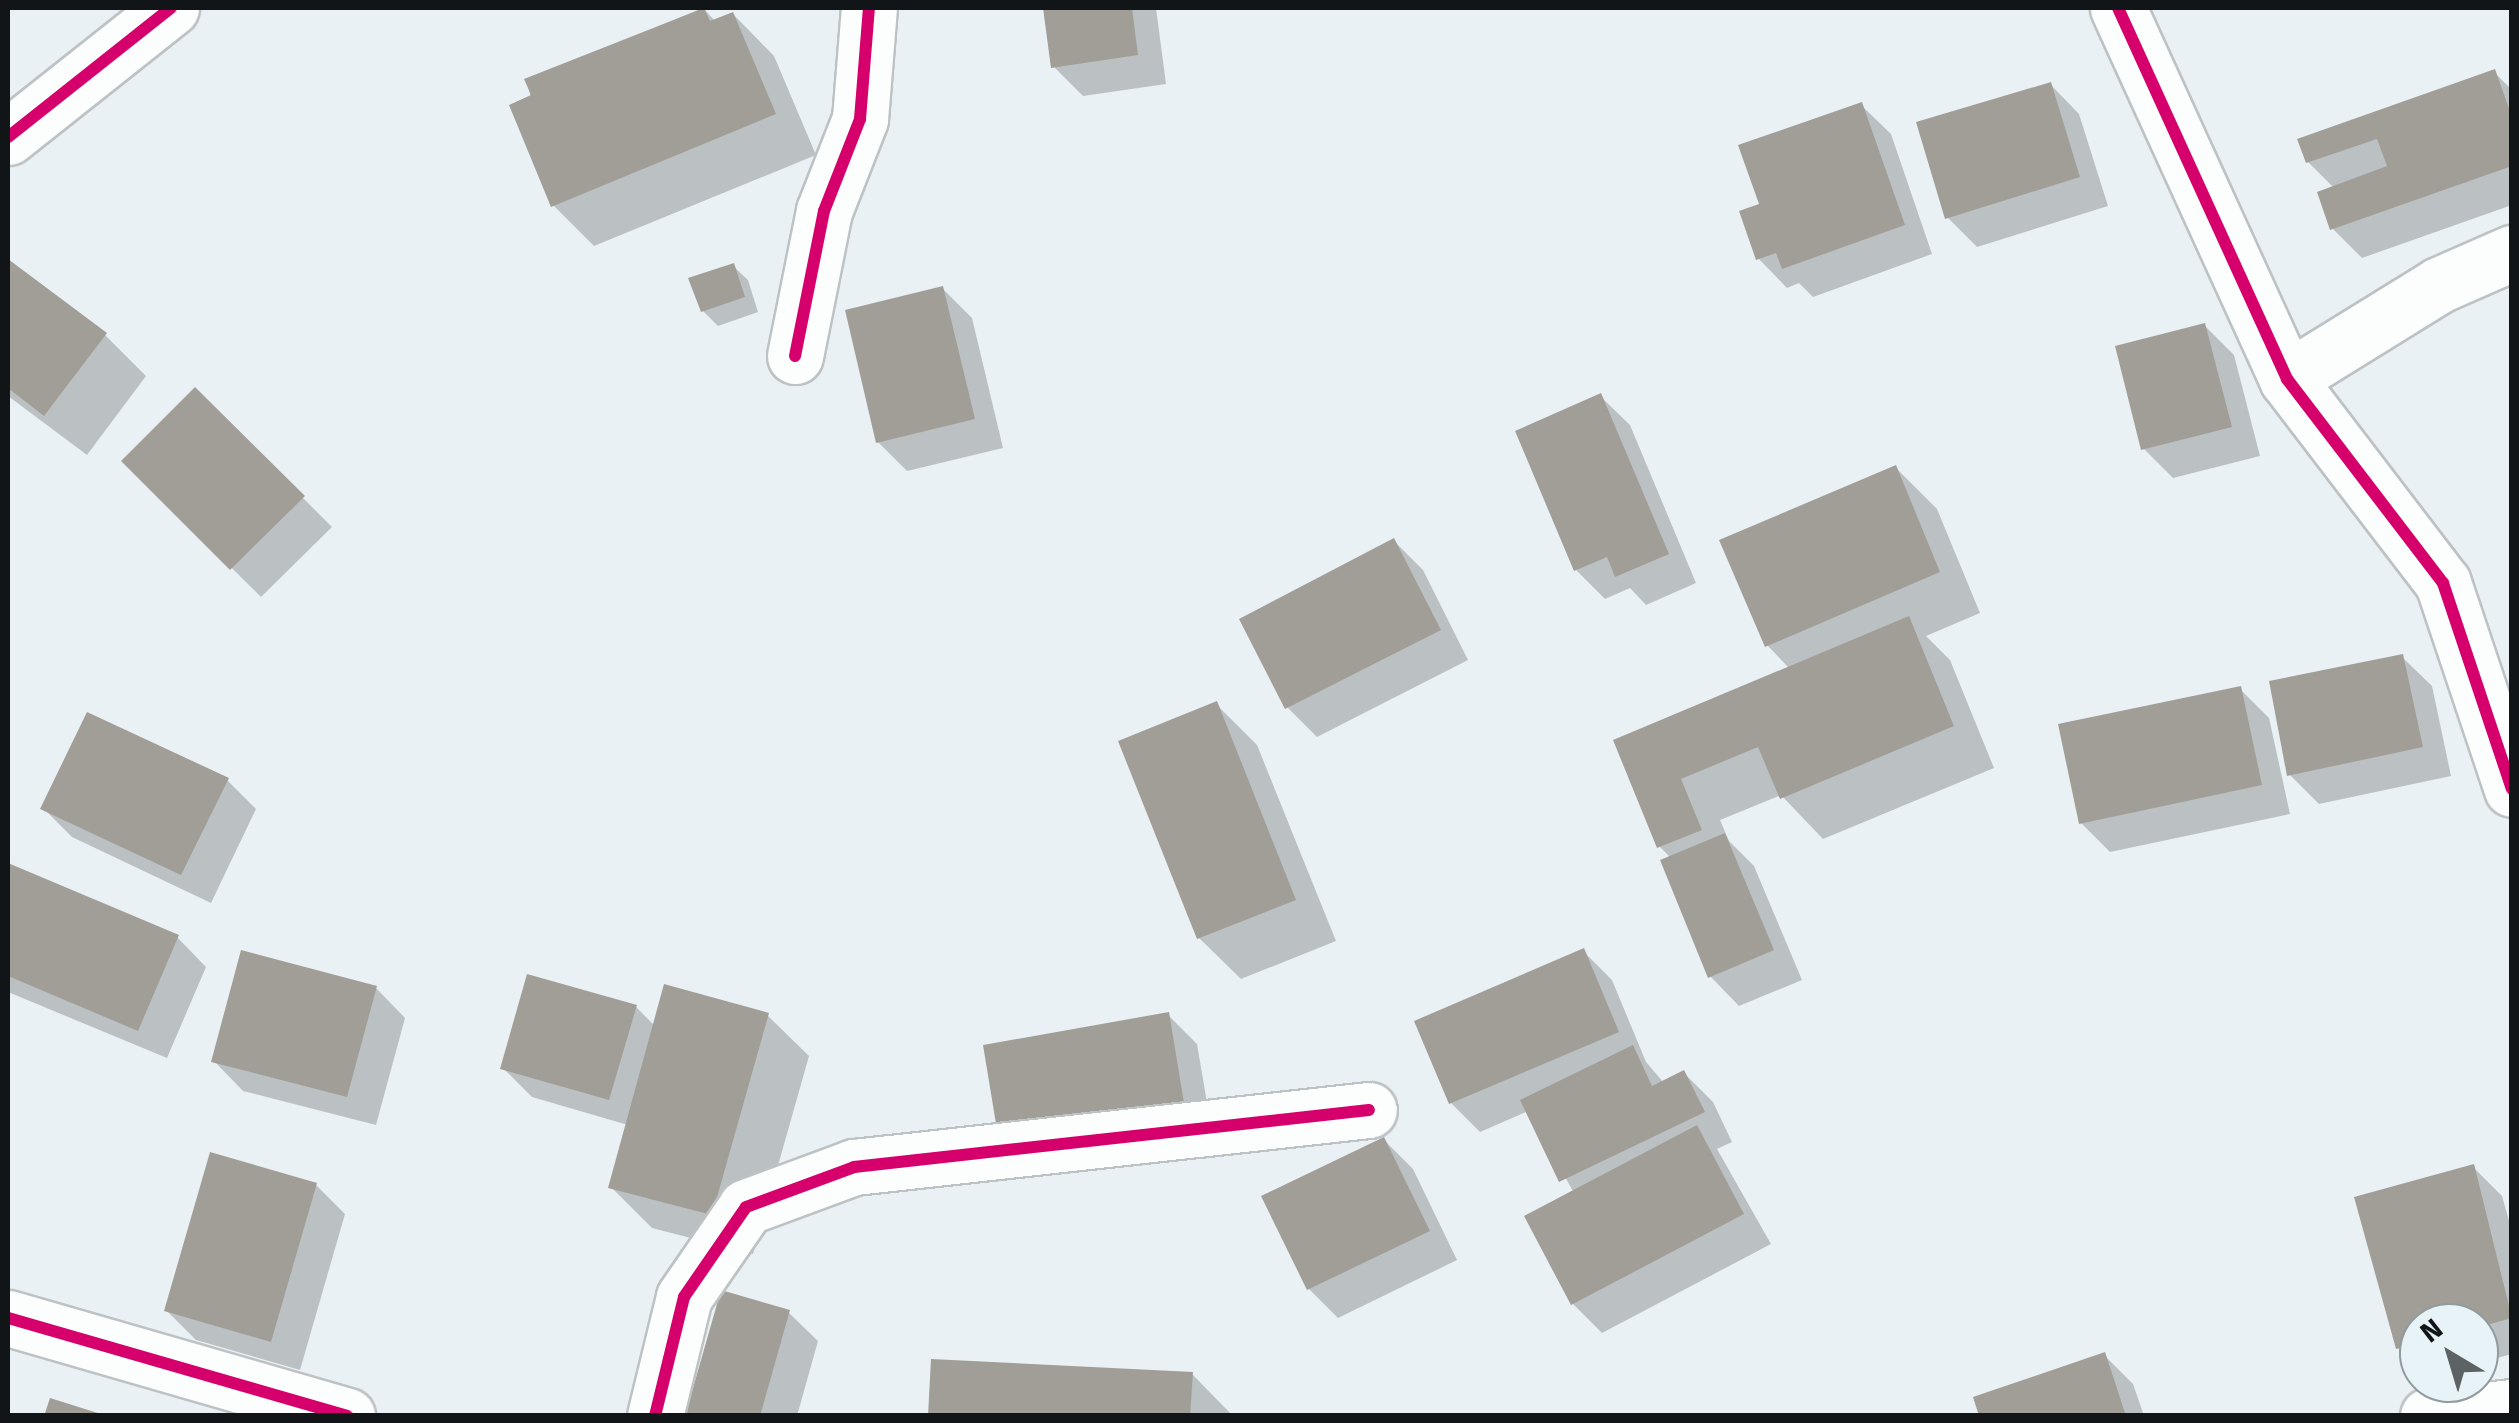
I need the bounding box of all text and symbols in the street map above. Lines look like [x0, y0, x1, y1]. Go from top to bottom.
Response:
north arrow [2399, 1303, 2499, 1403]
text: N [2414, 1312, 2449, 1349]

